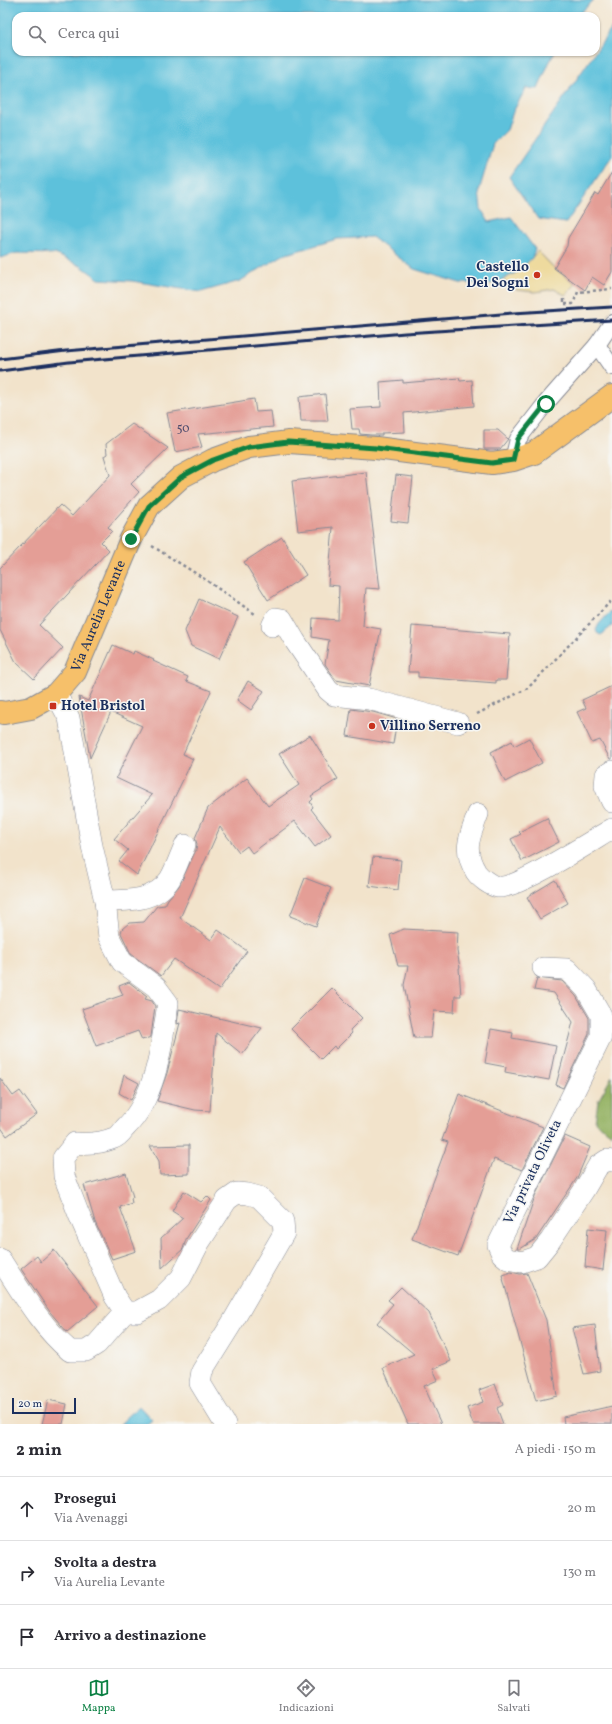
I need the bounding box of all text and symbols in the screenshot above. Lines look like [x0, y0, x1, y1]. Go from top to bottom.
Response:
search box [12, 12, 600, 56]
icon: search [26, 23, 48, 45]
text: Cerca qui [58, 24, 120, 45]
place label: Castello Dei Sogni [466, 258, 529, 293]
marker: Castello Dei Sogni [532, 270, 542, 280]
route start [537, 395, 555, 413]
house number: 50 [177, 421, 189, 437]
route end [122, 530, 140, 548]
street label: Via Aurelia Levante [67, 557, 131, 675]
place label: Hotel Bristol [61, 697, 145, 716]
marker: Hotel Bristol [48, 701, 58, 711]
place label: Villino Serreno [380, 717, 481, 736]
marker: Villino Serreno [367, 721, 377, 731]
street label: Via privata Oliveta [499, 1116, 567, 1228]
scale bar [12, 1396, 76, 1415]
text: 20 m [18, 1397, 42, 1412]
text: 2 min [16, 1439, 62, 1462]
text: A piedi · 150 m [515, 1441, 596, 1459]
text: Prosegui [54, 1489, 117, 1510]
icon: ahead [16, 1498, 38, 1520]
text: 20 m [567, 1500, 596, 1518]
text: Via Avenaggi [54, 1510, 128, 1528]
text: Svolta a destra [54, 1553, 157, 1574]
icon: right [16, 1562, 38, 1584]
text: 130 m [563, 1564, 596, 1582]
text: Via Aurelia Levante [54, 1574, 165, 1592]
icon: arrive [16, 1626, 38, 1648]
text: Arrivo a destinazione [54, 1626, 206, 1647]
tab: Mappa [82, 1677, 115, 1716]
tab: Indicazioni [279, 1677, 334, 1716]
tab: Salvati [497, 1677, 530, 1716]

